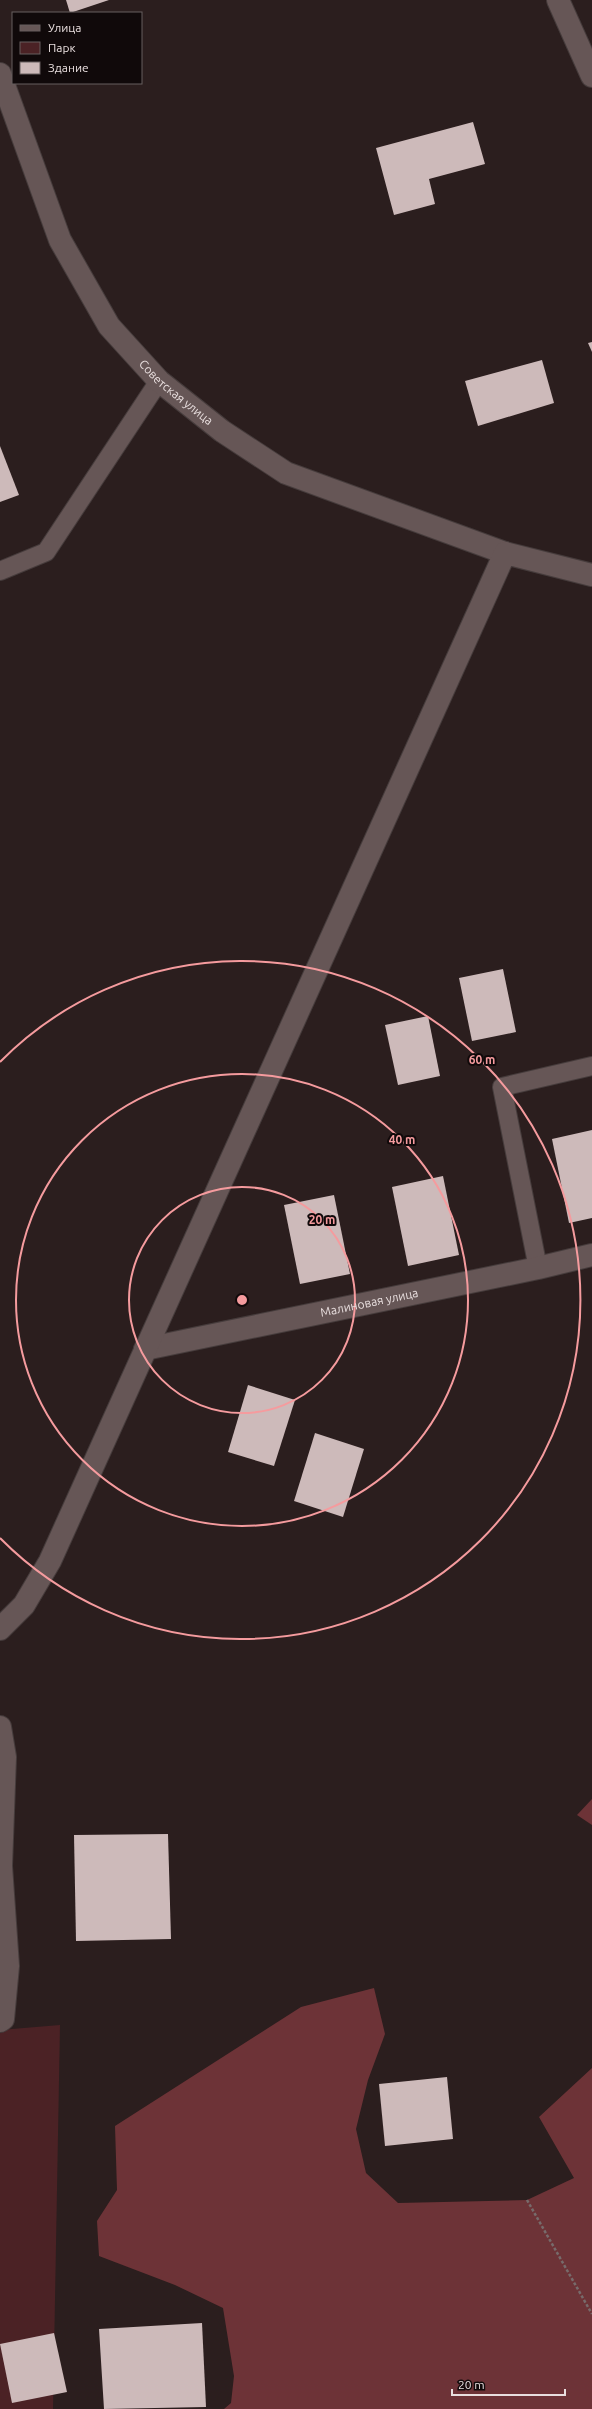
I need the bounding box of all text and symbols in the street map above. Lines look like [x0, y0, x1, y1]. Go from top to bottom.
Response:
legend [12, 12, 142, 84]
text: Улица [48, 21, 81, 34]
text: Парк [48, 41, 76, 54]
text: Здание [48, 61, 89, 74]
street label: Советская улица [137, 357, 216, 427]
text: 60 m [469, 1053, 495, 1066]
text: 40 m [389, 1133, 415, 1146]
text: 20 m [309, 1213, 335, 1226]
street label: Малиновая улица [319, 1286, 419, 1319]
centre of rings [235, 1293, 249, 1307]
scale bar [452, 2371, 565, 2397]
text: 20 m [458, 2378, 485, 2391]

